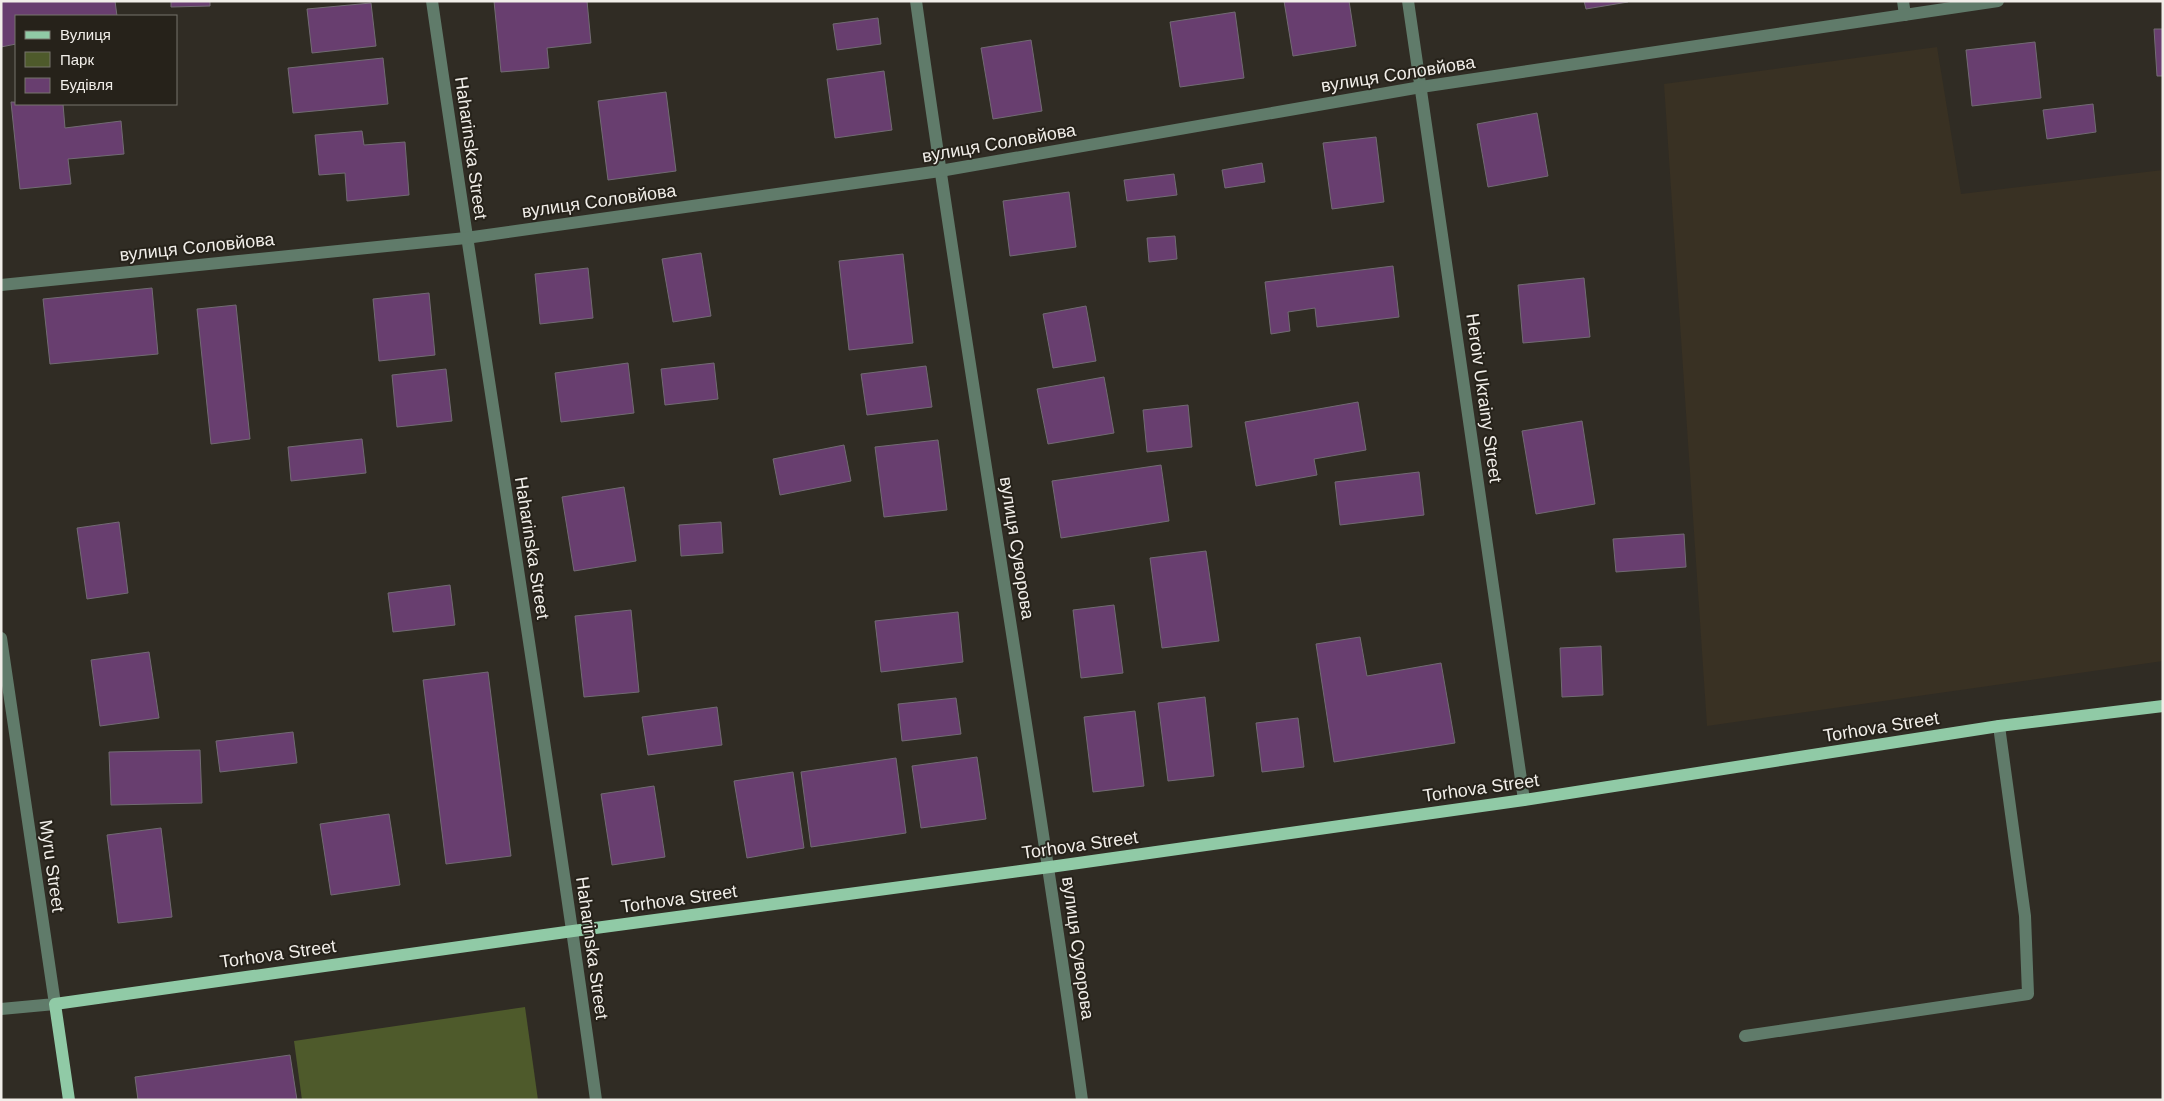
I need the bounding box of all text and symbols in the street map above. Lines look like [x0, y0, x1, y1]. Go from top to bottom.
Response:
legend [15, 15, 178, 105]
text: Вулиця [60, 26, 111, 43]
text: Парк [60, 51, 94, 68]
street label: вулиця Соловйова [1320, 52, 1477, 96]
street label: Haharinska Street [451, 75, 491, 221]
text: Будівля [60, 76, 113, 93]
street label: вулиця Соловйова [921, 119, 1078, 166]
street label: вулиця Соловйова [521, 180, 678, 222]
street label: вулиця Соловйова [119, 229, 276, 265]
street label: Heroiv Ukrainy Street [1462, 312, 1506, 484]
street label: Haharinska Street [511, 475, 553, 621]
street label: вулиця Суворова [996, 475, 1038, 622]
street label: Torhova Street [1822, 708, 1940, 746]
street label: Torhova Street [1422, 770, 1540, 806]
street label: Myru Street [36, 819, 68, 913]
street label: Torhova Street [1021, 827, 1139, 863]
street label: Haharinska Street [572, 875, 612, 1021]
street label: вулиця Суворова [1058, 875, 1098, 1022]
street label: Torhova Street [620, 881, 738, 917]
street label: Torhova Street [219, 936, 337, 972]

